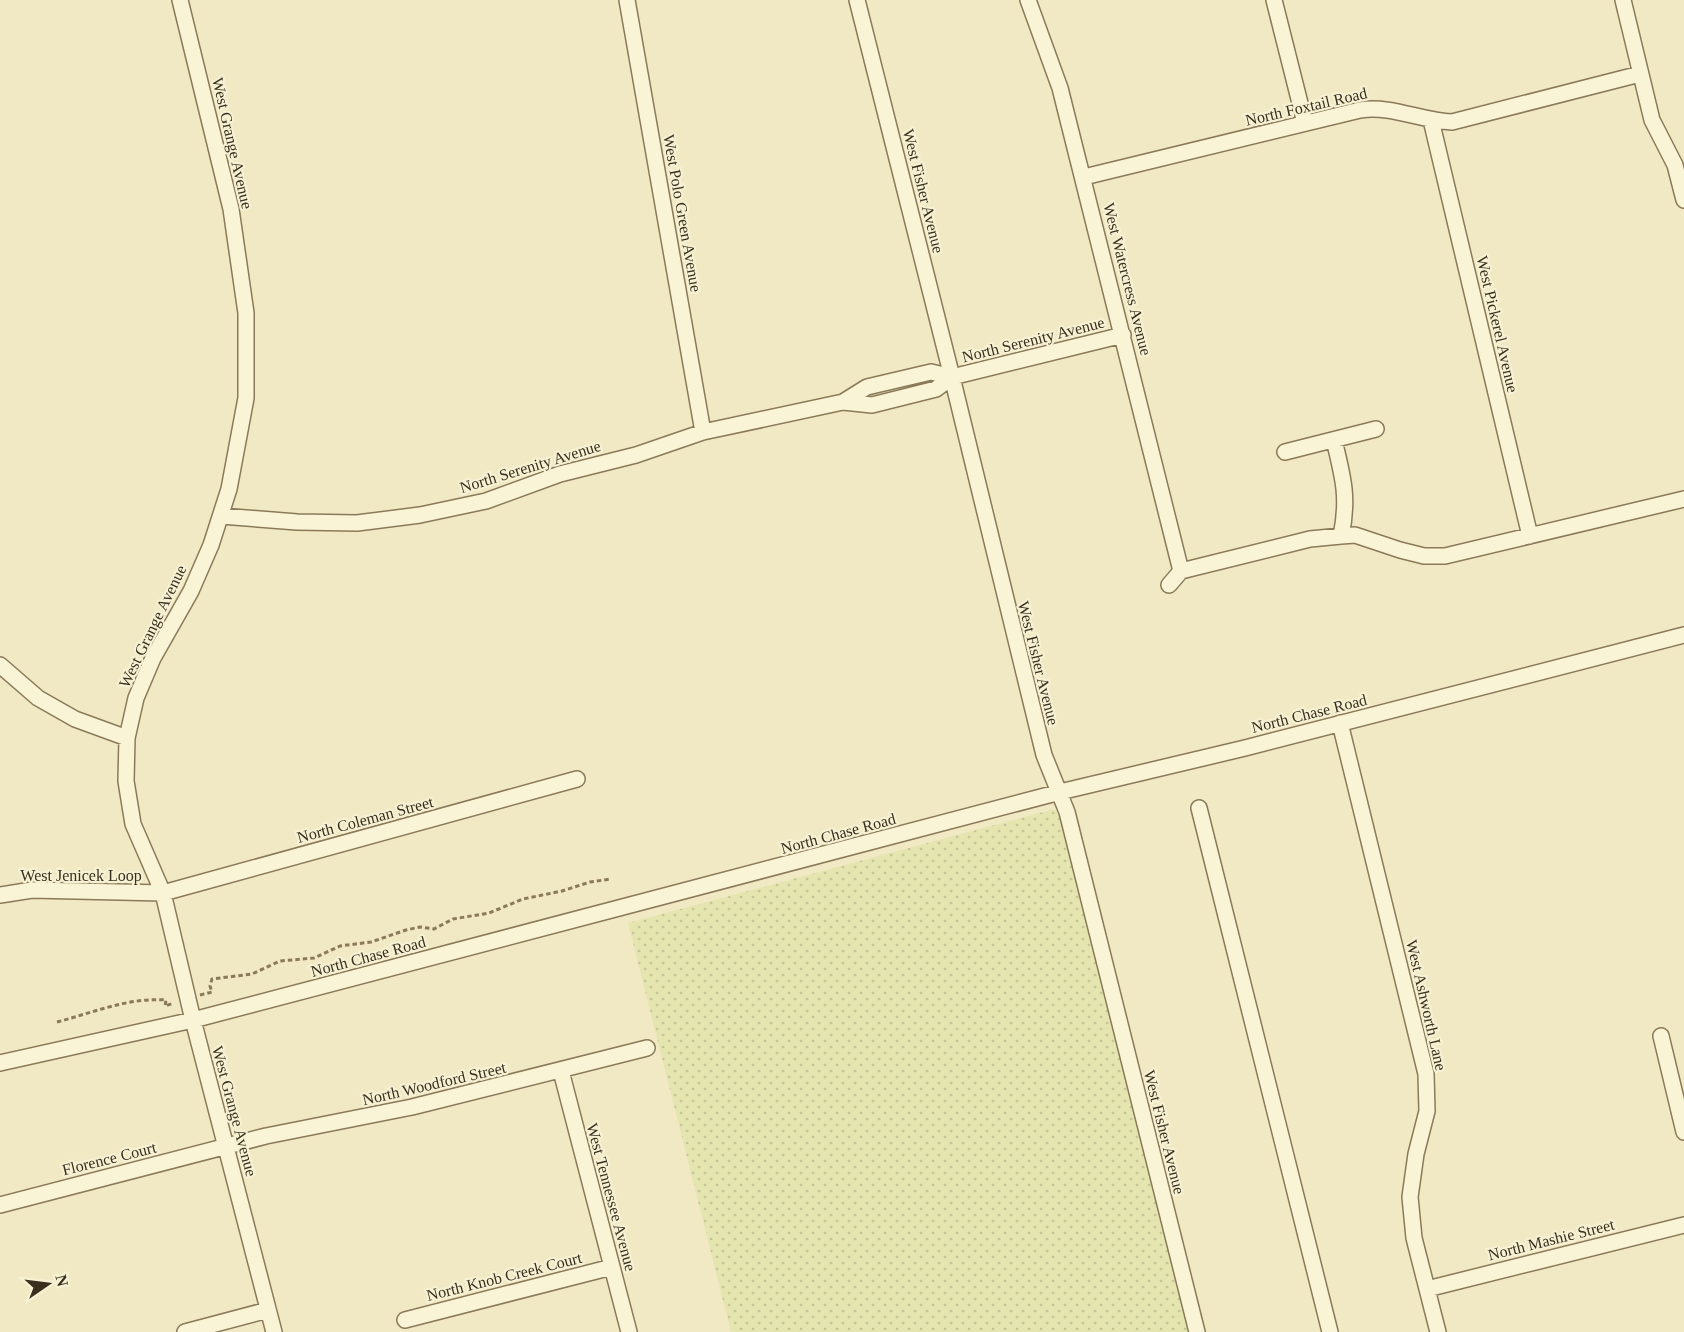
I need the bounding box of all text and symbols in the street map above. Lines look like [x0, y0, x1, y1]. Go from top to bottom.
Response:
street label: West Grange Avenue [208, 76, 256, 211]
street label: North Foxtail Road [1244, 84, 1369, 129]
street label: West Fisher Avenue [900, 127, 947, 255]
street label: West Polo Green Avenue [660, 133, 705, 293]
street label: West Watercress Avenue [1100, 201, 1155, 357]
street label: West Pickerel Avenue [1474, 254, 1522, 394]
street label: North Serenity Avenue [960, 314, 1106, 366]
street label: North Serenity Avenue [458, 437, 603, 497]
street label: West Grange Avenue [115, 562, 190, 691]
street label: West Fisher Avenue [1015, 599, 1062, 727]
street label: North Chase Road [1250, 691, 1369, 736]
street label: North Coleman Street [295, 793, 436, 846]
street label: North Chase Road [779, 810, 897, 857]
street label: West Jenicek Loop [20, 867, 142, 885]
street label: North Chase Road [309, 933, 427, 980]
street label: West Ashworth Lane [1403, 938, 1450, 1072]
street label: West Grange Avenue [208, 1044, 260, 1178]
street label: North Woodford Street [361, 1059, 508, 1108]
street label: West Fisher Avenue [1141, 1068, 1188, 1196]
street label: West Tennessee Avenue [584, 1121, 639, 1273]
street label: Florence Court [60, 1138, 158, 1178]
street label: North Mashie Street [1486, 1215, 1617, 1263]
street label: North Knob Creek Court [425, 1249, 584, 1304]
north arrow [18, 1254, 78, 1314]
text: N [52, 1273, 72, 1289]

